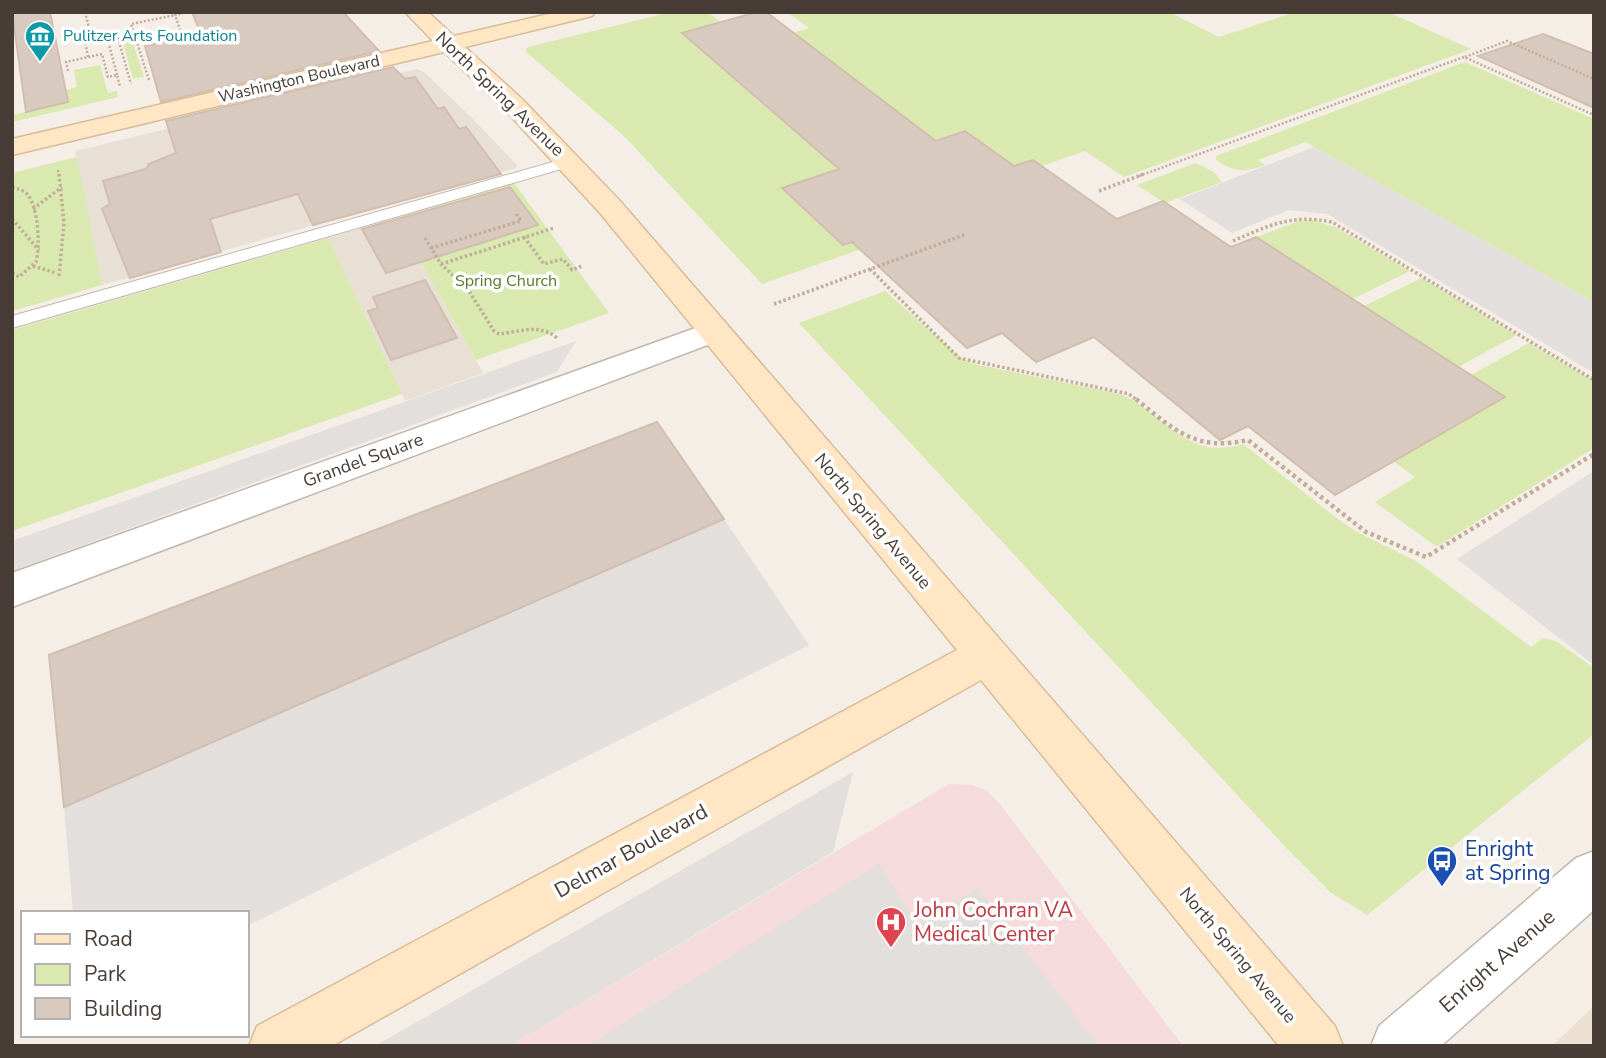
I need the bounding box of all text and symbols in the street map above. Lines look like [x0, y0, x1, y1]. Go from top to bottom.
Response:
museum icon: Pulitzer Arts Foundation [23, 19, 57, 63]
place label: Pulitzer Arts Foundation [63, 25, 237, 47]
street label: North Spring Avenue [430, 26, 570, 162]
street label: Washington Boulevard [216, 50, 382, 108]
park label: Spring Church [455, 270, 557, 292]
street label: Grandel Square [300, 427, 426, 493]
street label: North Spring Avenue [809, 448, 937, 594]
street label: Delmar Boulevard [549, 797, 713, 905]
place label: Enright at Spring [1465, 835, 1551, 887]
bus stop icon: Enright at Spring [1425, 844, 1459, 888]
street label: North Spring Avenue [1174, 882, 1302, 1028]
place label: John Cochran VA Medical Center [913, 896, 1073, 948]
street label: Enright Avenue [1433, 903, 1561, 1019]
hospital icon: John Cochran VA Medical Center [874, 905, 908, 949]
legend [21, 911, 248, 1037]
text: Road [84, 925, 133, 953]
text: Park [84, 960, 126, 988]
text: Building [84, 995, 162, 1023]

